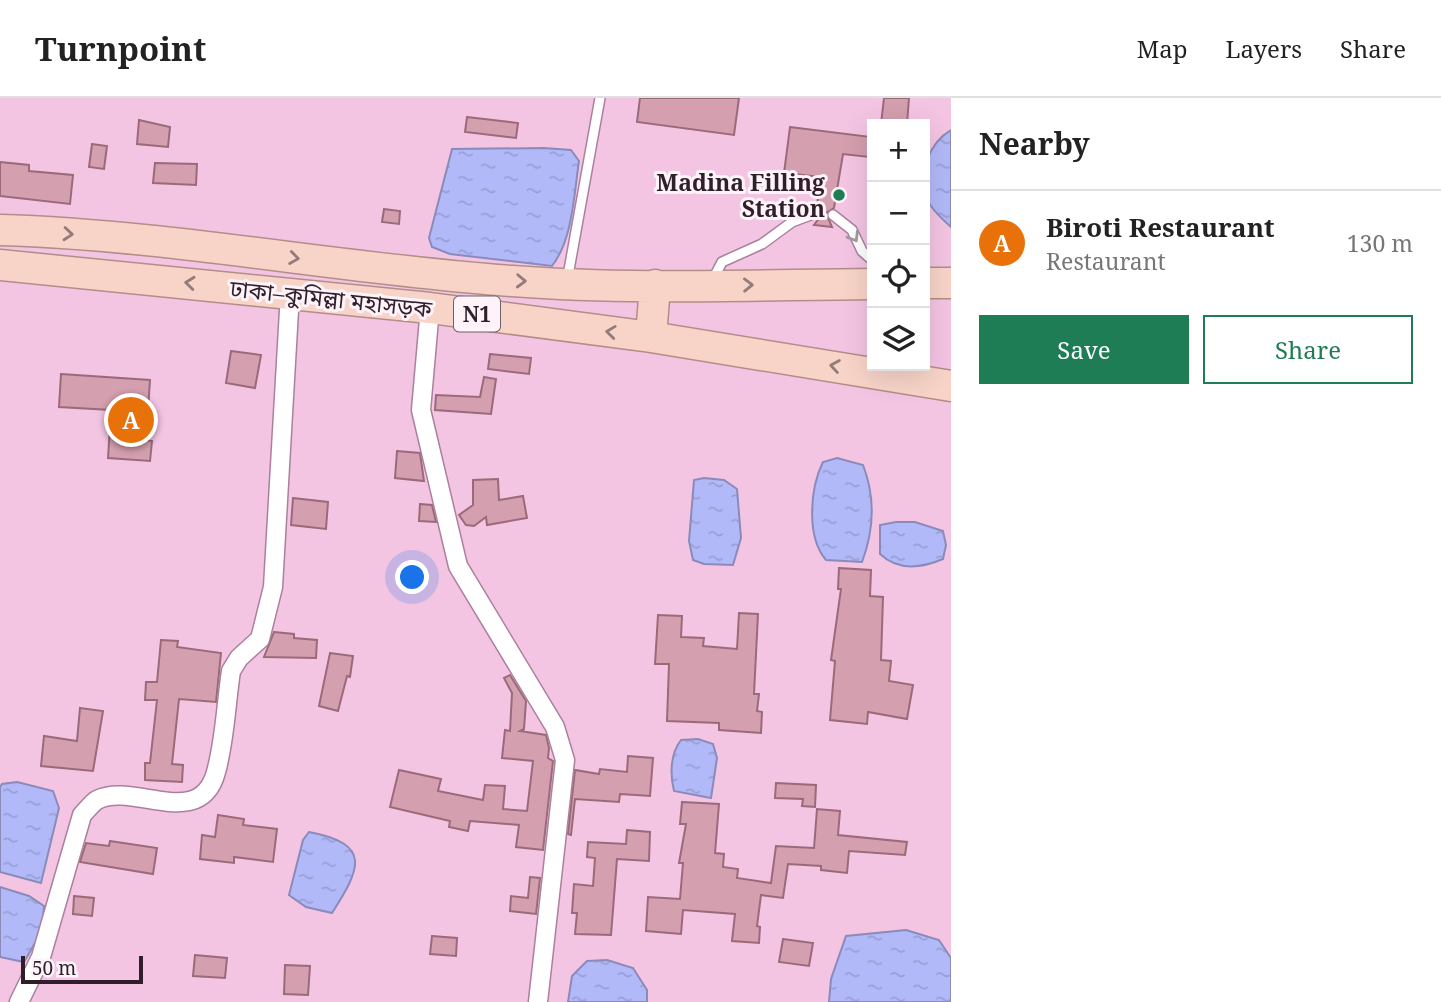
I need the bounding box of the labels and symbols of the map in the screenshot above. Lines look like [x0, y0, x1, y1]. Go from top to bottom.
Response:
place label: Madina Filling Station [656, 166, 825, 224]
marker: Madina Filling Station [831, 187, 847, 203]
one-way arrow [63, 226, 74, 241]
one-way arrow [846, 229, 859, 242]
one-way arrow [288, 250, 300, 265]
street label: ঢাকা–কুমিল্লা মহাসড়ক [227, 271, 434, 325]
one-way arrow [515, 274, 526, 289]
one-way arrow [184, 276, 195, 291]
one-way arrow [743, 278, 754, 293]
road number: N1 [454, 296, 500, 332]
one-way arrow [605, 324, 616, 339]
one-way arrow [830, 359, 841, 374]
pin: A [108, 394, 154, 446]
your location [395, 560, 429, 594]
scale bar [21, 953, 144, 985]

